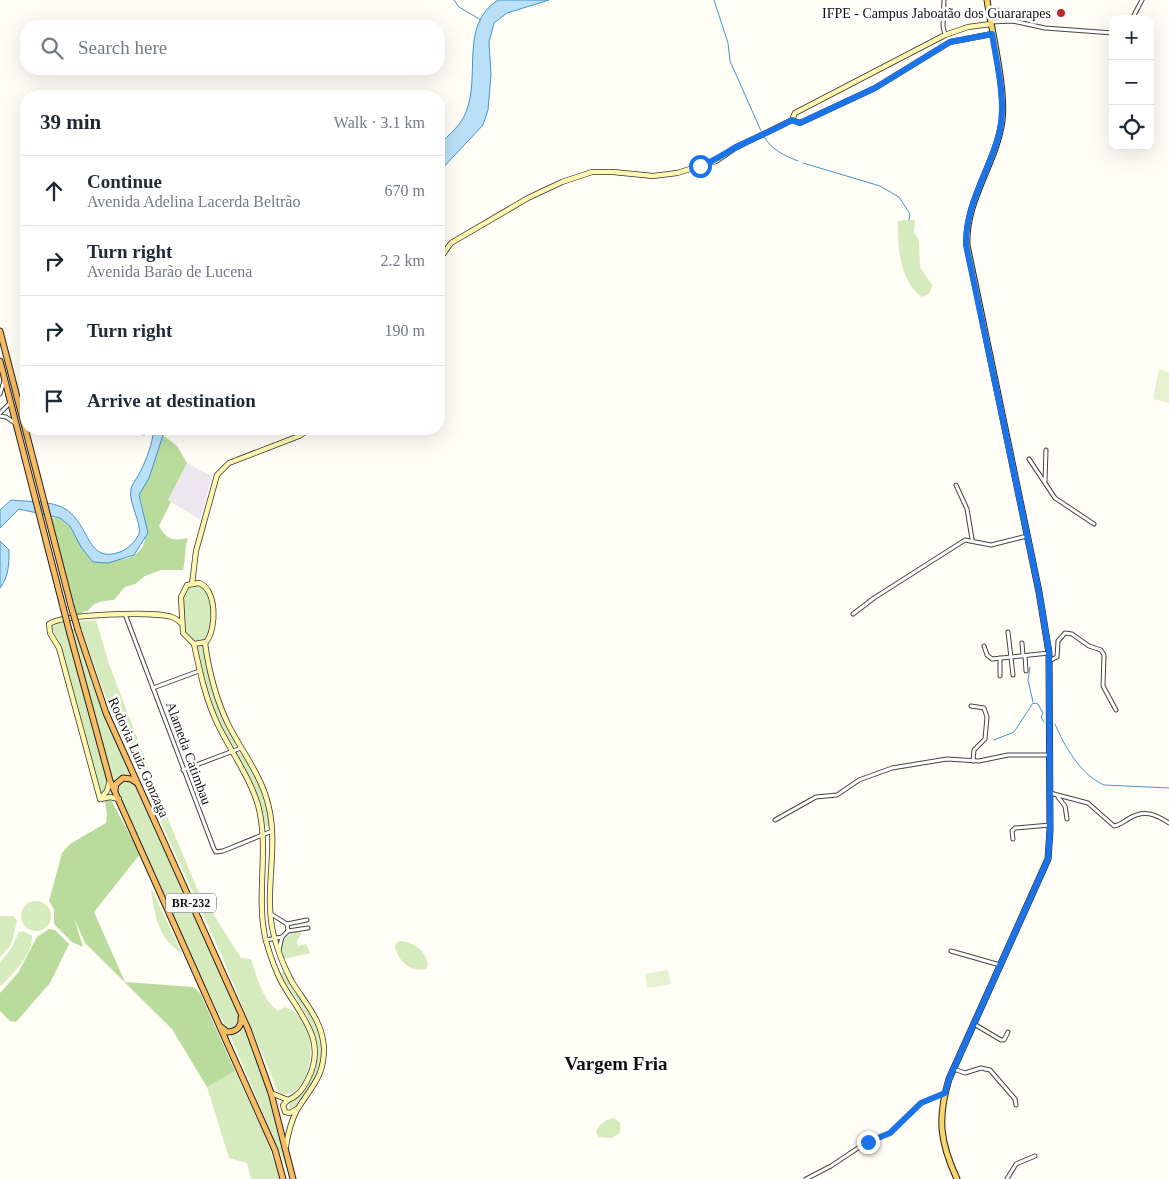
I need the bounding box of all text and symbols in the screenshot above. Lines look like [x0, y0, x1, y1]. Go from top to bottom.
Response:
place label: IFPE - Campus Jaboatão dos Guararapes [822, 6, 1051, 21]
marker: IFPE - Campus Jaboatão dos Guararapes [1055, 7, 1067, 19]
map controls [1109, 15, 1154, 150]
button: + [1109, 15, 1154, 60]
search box [20, 20, 445, 75]
icon: search [38, 34, 66, 62]
text: Search here [78, 37, 167, 58]
button: − [1109, 60, 1154, 105]
button: locate [1109, 105, 1154, 150]
text: 39 min [40, 110, 101, 134]
text: Walk · 3.1 km [334, 114, 425, 131]
route start [689, 155, 712, 178]
text: Continue [87, 171, 162, 192]
icon: ahead [40, 177, 68, 205]
text: 670 m [385, 182, 425, 199]
text: Avenida Adelina Lacerda Beltrão [87, 193, 300, 210]
text: Turn right [87, 241, 172, 262]
icon: right [40, 247, 68, 275]
text: 2.2 km [381, 252, 425, 269]
text: Avenida Barão de Lucena [87, 263, 252, 280]
icon: right [40, 317, 68, 345]
text: Turn right [87, 320, 172, 341]
text: 190 m [385, 322, 425, 339]
icon: arrive [40, 387, 68, 415]
text: Arrive at destination [87, 390, 256, 411]
street label: Rodovia Luiz Gonzaga [105, 695, 172, 820]
street label: Alameda Catimbau [163, 700, 214, 807]
road number: BR-232 [166, 894, 216, 912]
district label: Vargem Fria [564, 1053, 668, 1074]
route end [857, 1131, 880, 1154]

